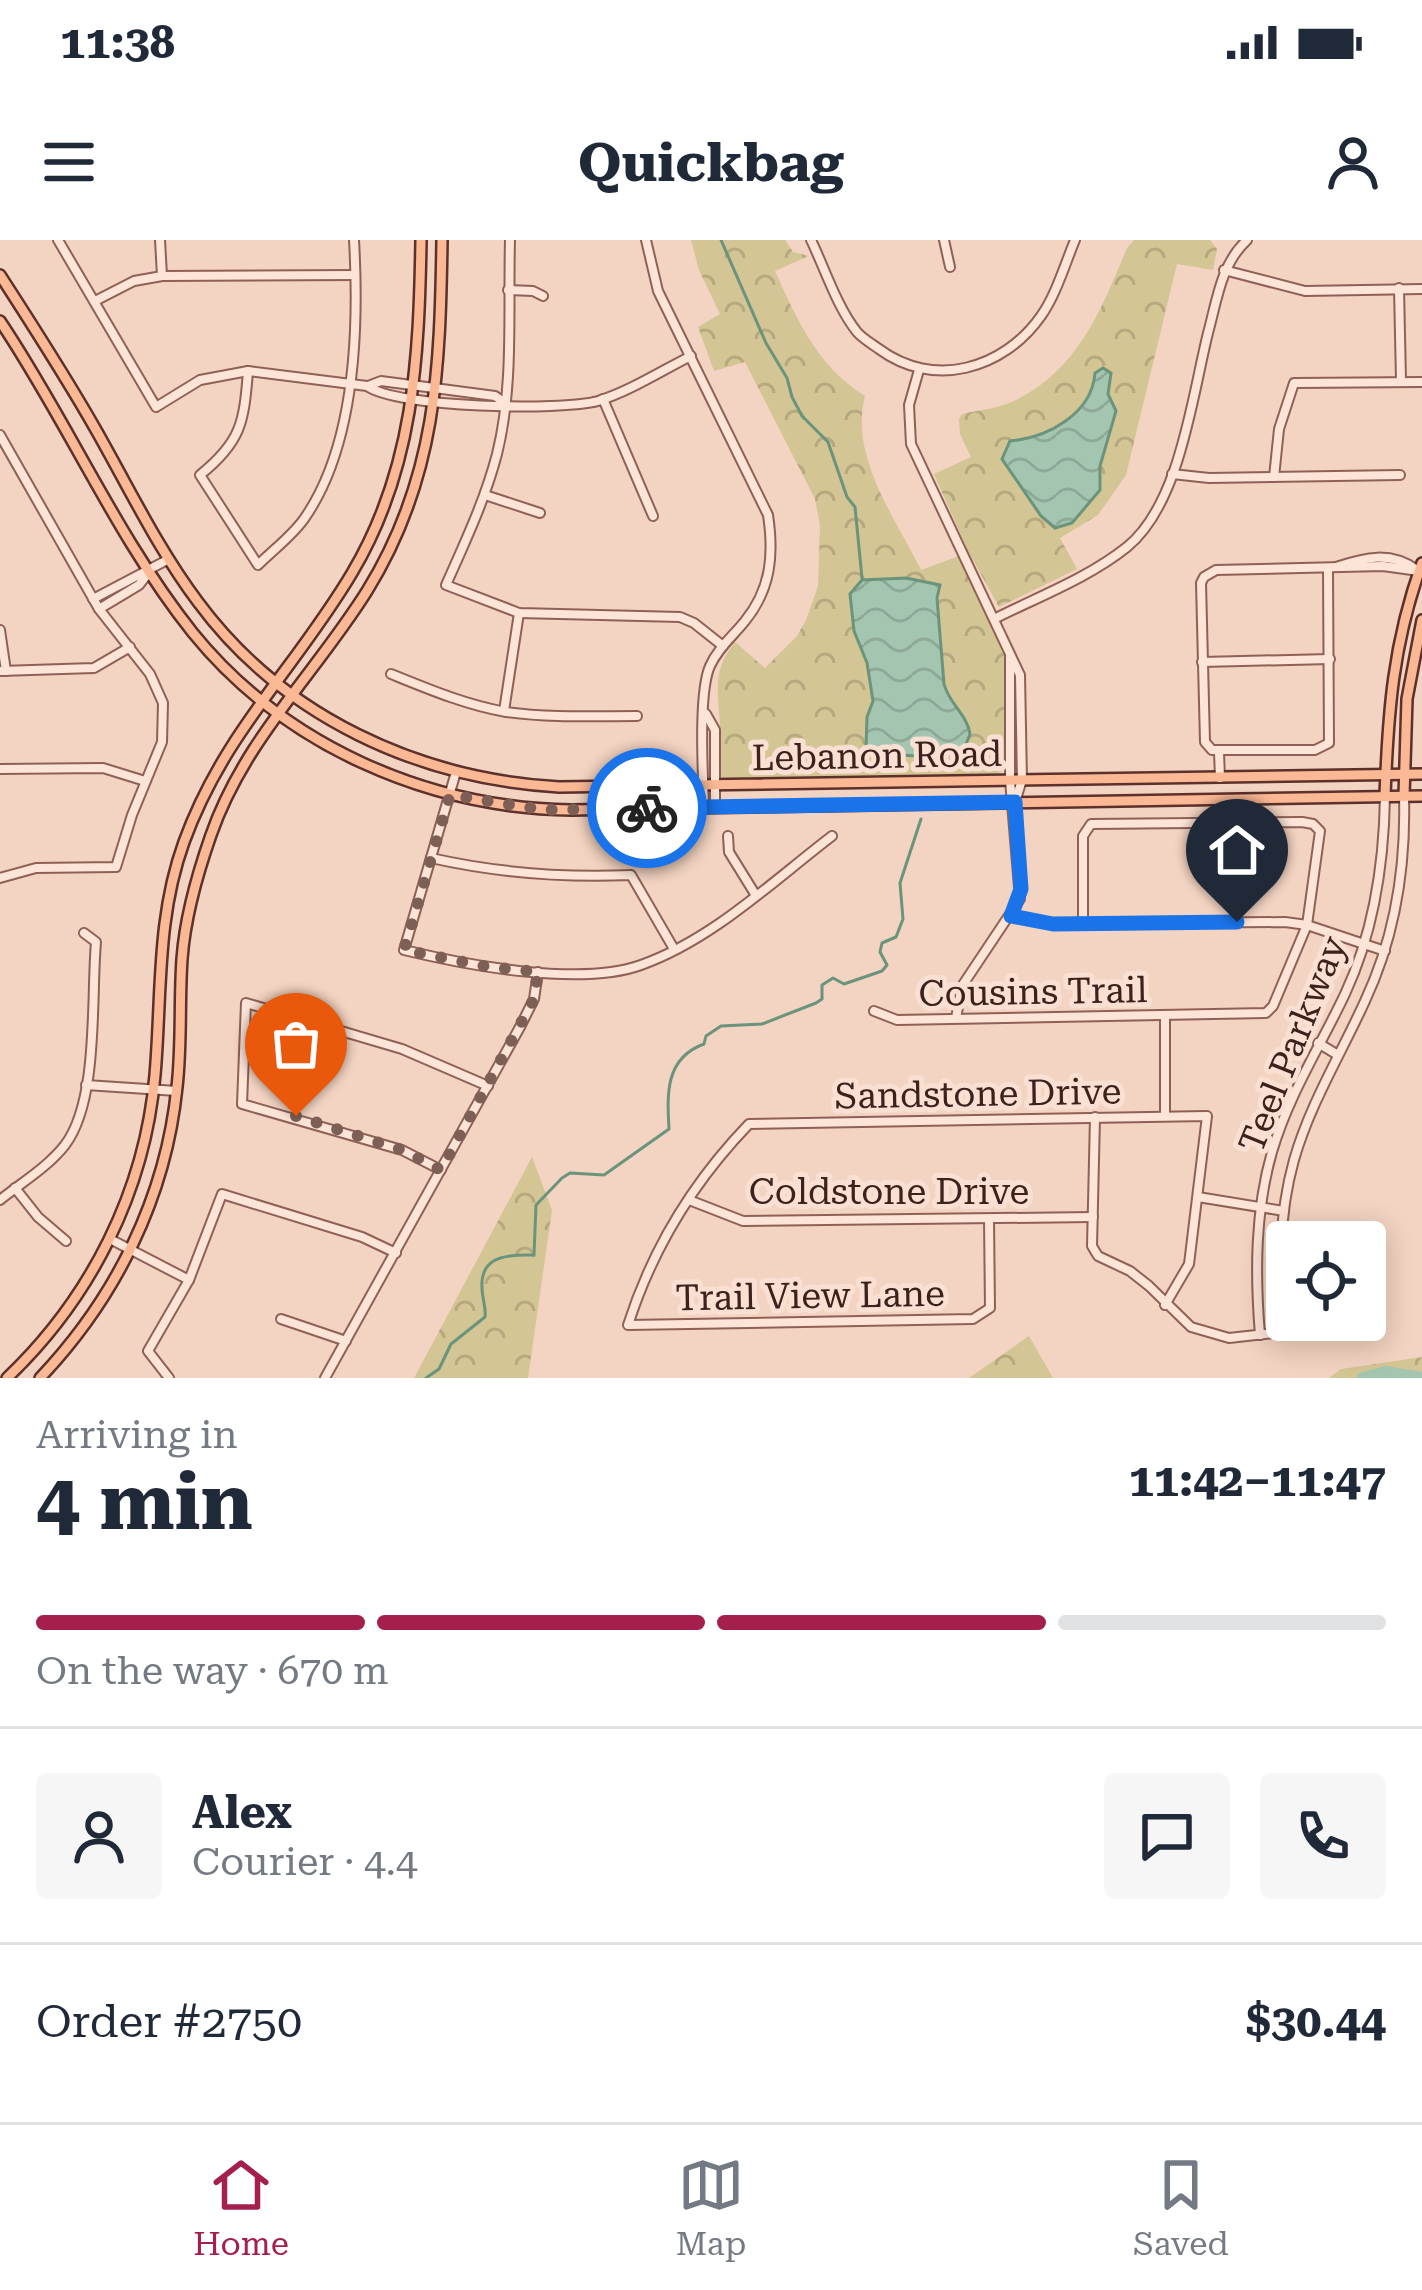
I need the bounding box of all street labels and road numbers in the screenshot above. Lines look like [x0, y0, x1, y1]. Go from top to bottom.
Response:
street label: Lebanon Road [751, 733, 1003, 779]
street label: Teel Parkway [1230, 929, 1356, 1159]
street label: Cousins Trail [918, 969, 1148, 1015]
street label: Sandstone Drive [834, 1071, 1122, 1117]
street label: Coldstone Drive [749, 1171, 1029, 1213]
street label: Trail View Lane [675, 1273, 945, 1319]

